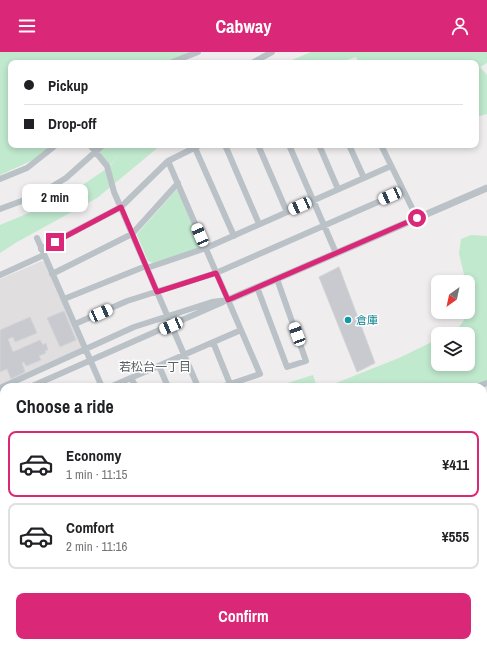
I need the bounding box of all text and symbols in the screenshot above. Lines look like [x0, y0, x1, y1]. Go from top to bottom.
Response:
text: Cabway [216, 14, 271, 39]
icon: menu [16, 15, 38, 37]
icon: person [449, 15, 471, 37]
text: Pickup [48, 75, 88, 96]
text: Drop-off [48, 113, 97, 134]
callout: 2 min [22, 184, 88, 212]
car [377, 186, 403, 206]
text: 2 min [41, 189, 69, 206]
car [287, 196, 313, 216]
route start [408, 209, 426, 227]
car [190, 222, 210, 248]
route end [46, 233, 64, 251]
north arrow [431, 275, 475, 319]
map controls [431, 275, 475, 371]
car [88, 303, 114, 323]
place label: 倉庫 [356, 313, 378, 327]
marker: 倉庫 [343, 315, 353, 325]
car [158, 316, 184, 336]
car [287, 321, 307, 347]
button: layers [431, 327, 475, 371]
district label: 若松台一丁目 [119, 359, 191, 375]
text: Choose a ride [16, 394, 114, 419]
text: Economy [66, 445, 121, 466]
icon: car [18, 446, 54, 482]
text: ¥411 [442, 454, 469, 475]
text: 1 min · 11:15 [66, 466, 127, 483]
text: Comfort [66, 517, 114, 538]
icon: car [18, 518, 54, 554]
text: ¥555 [442, 526, 469, 547]
text: 2 min · 11:16 [66, 538, 127, 555]
button: Confirm [16, 593, 471, 639]

